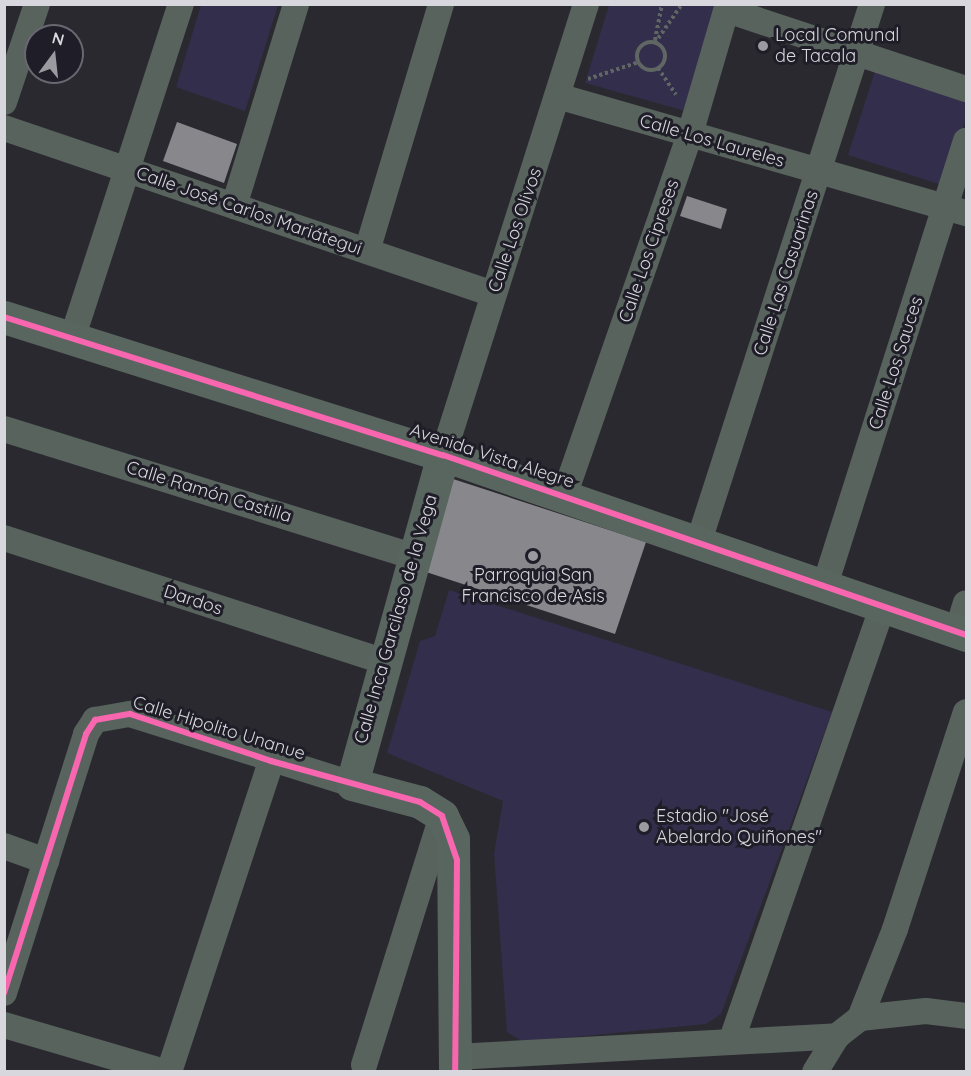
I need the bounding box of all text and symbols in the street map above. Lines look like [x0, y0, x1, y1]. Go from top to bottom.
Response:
north arrow [24, 24, 84, 84]
place label: Local Comunal de Tacala [775, 25, 899, 68]
text: N [50, 27, 66, 50]
marker: Local Comunal de Tacala [756, 39, 770, 53]
street label: Calle Los Laureles [637, 110, 787, 172]
street label: Calle José Carlos Mariátegui [133, 162, 365, 260]
street label: Calle Los Olivos [484, 165, 546, 295]
street label: Calle Los Cipreses [614, 177, 684, 325]
street label: Calle Las Casuarinas [749, 188, 823, 358]
street label: Calle Los Sauces [864, 294, 928, 432]
street label: Avenida Vista Alegre [407, 419, 577, 493]
street label: Calle Ramón Castilla [124, 457, 294, 527]
street label: Calle Inca Garcilaso de la Vega [350, 492, 442, 746]
marker: Parroquia San Francisco de Asis [526, 549, 540, 563]
place label: Parroquia San Francisco de Asis [461, 565, 605, 608]
street label: Dardos [161, 580, 225, 620]
street label: Calle Hipolito Unanue [130, 691, 308, 765]
place label: Estadio "José Abelardo Quiñones" [656, 806, 822, 848]
marker: Estadio "José Abelardo Quiñones" [637, 820, 651, 834]

